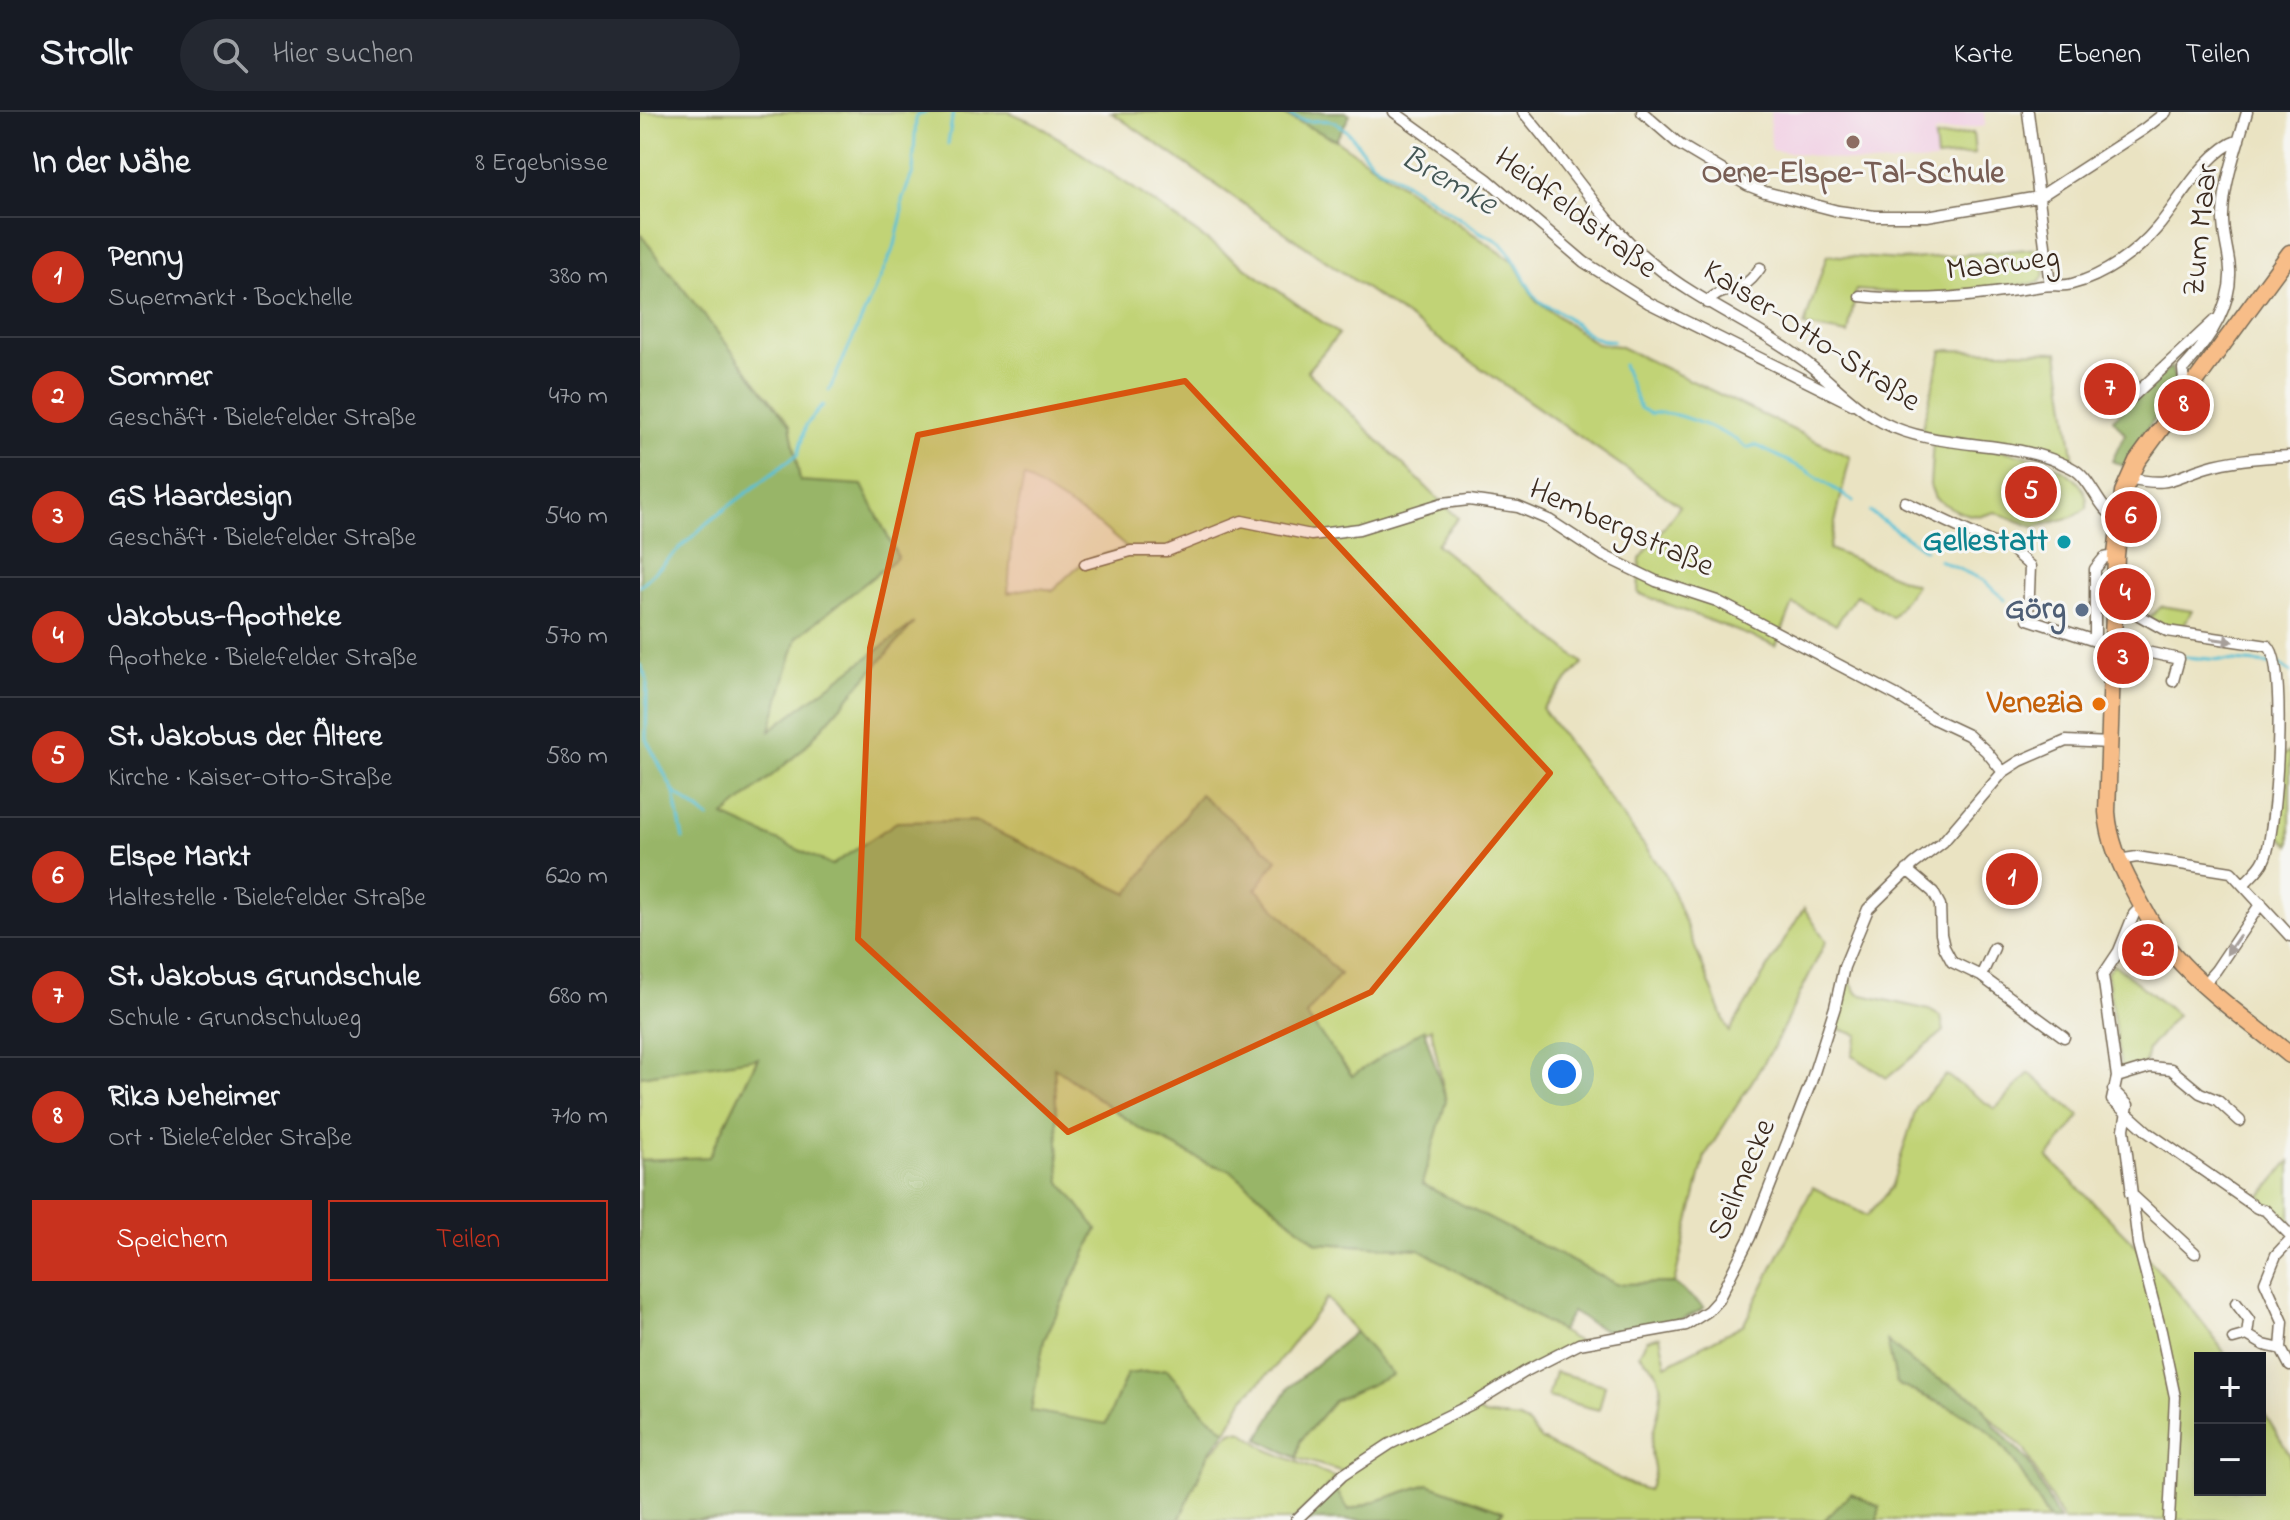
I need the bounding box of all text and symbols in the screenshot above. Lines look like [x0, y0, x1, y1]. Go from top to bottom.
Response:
search box [180, 19, 740, 91]
text: Strollr [40, 27, 132, 83]
icon: search [208, 33, 252, 77]
text: Hier suchen [272, 33, 413, 77]
text: Karte [1954, 35, 2013, 76]
text: Ebenen [2057, 35, 2141, 76]
text: Teilen [2185, 35, 2250, 76]
marker: Oene-Elspe-Tal-Schule [1844, 133, 1862, 151]
water label: Bremke [1390, 134, 1508, 231]
street label: Heidfeldstraße [1483, 137, 1667, 292]
text: In der Nähe [32, 139, 190, 189]
text: 8 Ergebnisse [475, 145, 608, 183]
place label: Oene-Elspe-Tal-Schule [1701, 151, 2006, 198]
street label: Zum Maar [2172, 161, 2232, 299]
street label: Maarweg [1944, 235, 2062, 295]
text: Penny [108, 236, 183, 280]
street label: Kaiser-Otto-Straße [1693, 249, 1930, 426]
text: 1 [54, 258, 62, 296]
text: 380 m [550, 258, 608, 296]
text: Supermarkt · Bockhelle [108, 280, 353, 318]
text: Sommer [108, 356, 212, 400]
pin: 7 [2084, 359, 2136, 419]
pin: 8 [2158, 375, 2210, 435]
text: 2 [52, 378, 64, 416]
text: 470 m [549, 378, 608, 416]
text: Geschäft · Bielefelder Straße [108, 400, 416, 438]
pin: 5 [2005, 462, 2057, 522]
street label: Hembergstraße [1521, 467, 1722, 591]
text: GS Haardesign [108, 476, 292, 520]
pin: 6 [2105, 487, 2157, 547]
text: 3 [53, 498, 63, 536]
text: 540 m [545, 498, 608, 536]
place label: Gellestatt [1923, 519, 2048, 566]
text: Geschäft · Bielefelder Straße [108, 520, 416, 558]
marker: Gellestatt [2055, 533, 2073, 551]
pin: 4 [2099, 564, 2151, 624]
place label: Görg [2005, 587, 2066, 635]
text: Jakobus-Apotheke [108, 596, 341, 640]
marker: Görg [2073, 601, 2091, 619]
text: 4 [53, 618, 63, 656]
text: 570 m [545, 618, 608, 656]
pin: 3 [2097, 628, 2149, 688]
one-way arrow [2210, 634, 2235, 647]
text: Apotheke · Bielefelder Straße [108, 640, 418, 678]
place label: Venezia [1986, 681, 2083, 728]
marker: Venezia [2090, 695, 2108, 713]
text: St. Jakobus der Ältere [108, 716, 382, 760]
text: 5 [51, 738, 65, 776]
text: 580 m [545, 738, 608, 776]
text: Kirche · Kaiser-Otto-Straße [108, 760, 392, 798]
text: Elspe Markt [108, 836, 251, 880]
pin: 1 [1986, 849, 2038, 909]
text: 6 [52, 858, 64, 896]
text: 620 m [546, 858, 608, 896]
text: Haltestelle · Bielefelder Straße [108, 880, 426, 918]
pin: 2 [2122, 920, 2174, 980]
one-way arrow [2226, 934, 2241, 955]
text: St. Jakobus Grundschule [108, 956, 421, 1000]
text: 7 [53, 978, 63, 1016]
text: 680 m [549, 978, 608, 1016]
text: Schule · Grundschulweg [108, 1000, 361, 1038]
your location [1542, 1054, 1582, 1094]
text: Rika Neheimer [108, 1076, 280, 1120]
text: 8 [53, 1098, 63, 1136]
text: 710 m [551, 1098, 608, 1136]
street label: Seilmecke [1696, 1111, 1790, 1248]
text: Ort · Bielefelder Straße [108, 1120, 352, 1158]
button: Speichern [32, 1200, 312, 1281]
button: Teilen [328, 1200, 608, 1281]
map controls [2194, 1352, 2266, 1496]
button: + [2194, 1352, 2266, 1424]
button: − [2194, 1424, 2266, 1496]

